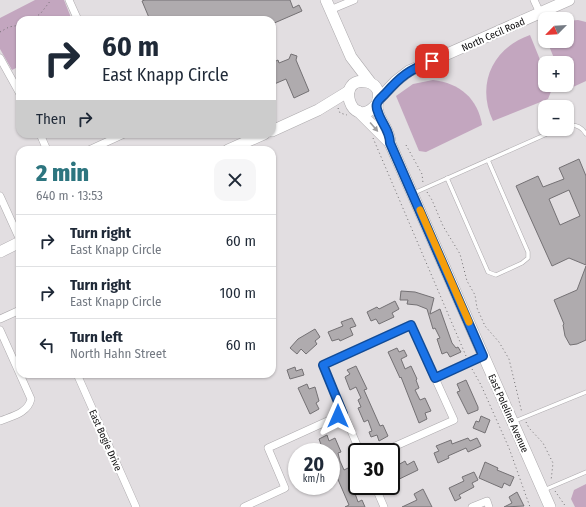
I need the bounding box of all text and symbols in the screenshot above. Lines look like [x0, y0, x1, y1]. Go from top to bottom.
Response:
north arrow [538, 12, 574, 48]
map controls [538, 12, 574, 136]
street label: North Cecil Road [460, 16, 527, 54]
text: 60 m [102, 30, 159, 63]
icon: right [36, 32, 88, 84]
pin [415, 44, 449, 78]
icon: arrive [421, 50, 443, 72]
button: + [538, 56, 574, 92]
text: East Knapp Circle [102, 64, 229, 86]
button: − [538, 100, 574, 136]
icon: right [74, 108, 96, 130]
text: Then [36, 110, 66, 128]
one-way arrow [369, 123, 378, 132]
text: 2 min [36, 159, 89, 187]
button: close [214, 159, 256, 201]
text: 640 m · 13:53 [36, 188, 103, 203]
text: Turn right [70, 224, 131, 242]
icon: right [36, 230, 58, 252]
text: 60 m [226, 232, 256, 250]
text: East Knapp Circle [70, 242, 161, 257]
text: Turn right [70, 276, 131, 294]
icon: right [36, 282, 58, 304]
text: 100 m [219, 284, 256, 302]
text: East Knapp Circle [70, 294, 161, 309]
text: Turn left [70, 328, 123, 346]
icon: left [36, 334, 58, 356]
text: 60 m [226, 336, 256, 354]
text: North Hahn Street [70, 346, 166, 361]
street label: East Poleline Avenue [485, 372, 531, 455]
position arrow [317, 395, 359, 437]
street label: East Bogie Drive [86, 408, 124, 473]
speed limit sign: 30 [348, 443, 400, 495]
text: 20 [304, 452, 324, 476]
text: km/h [303, 473, 325, 485]

